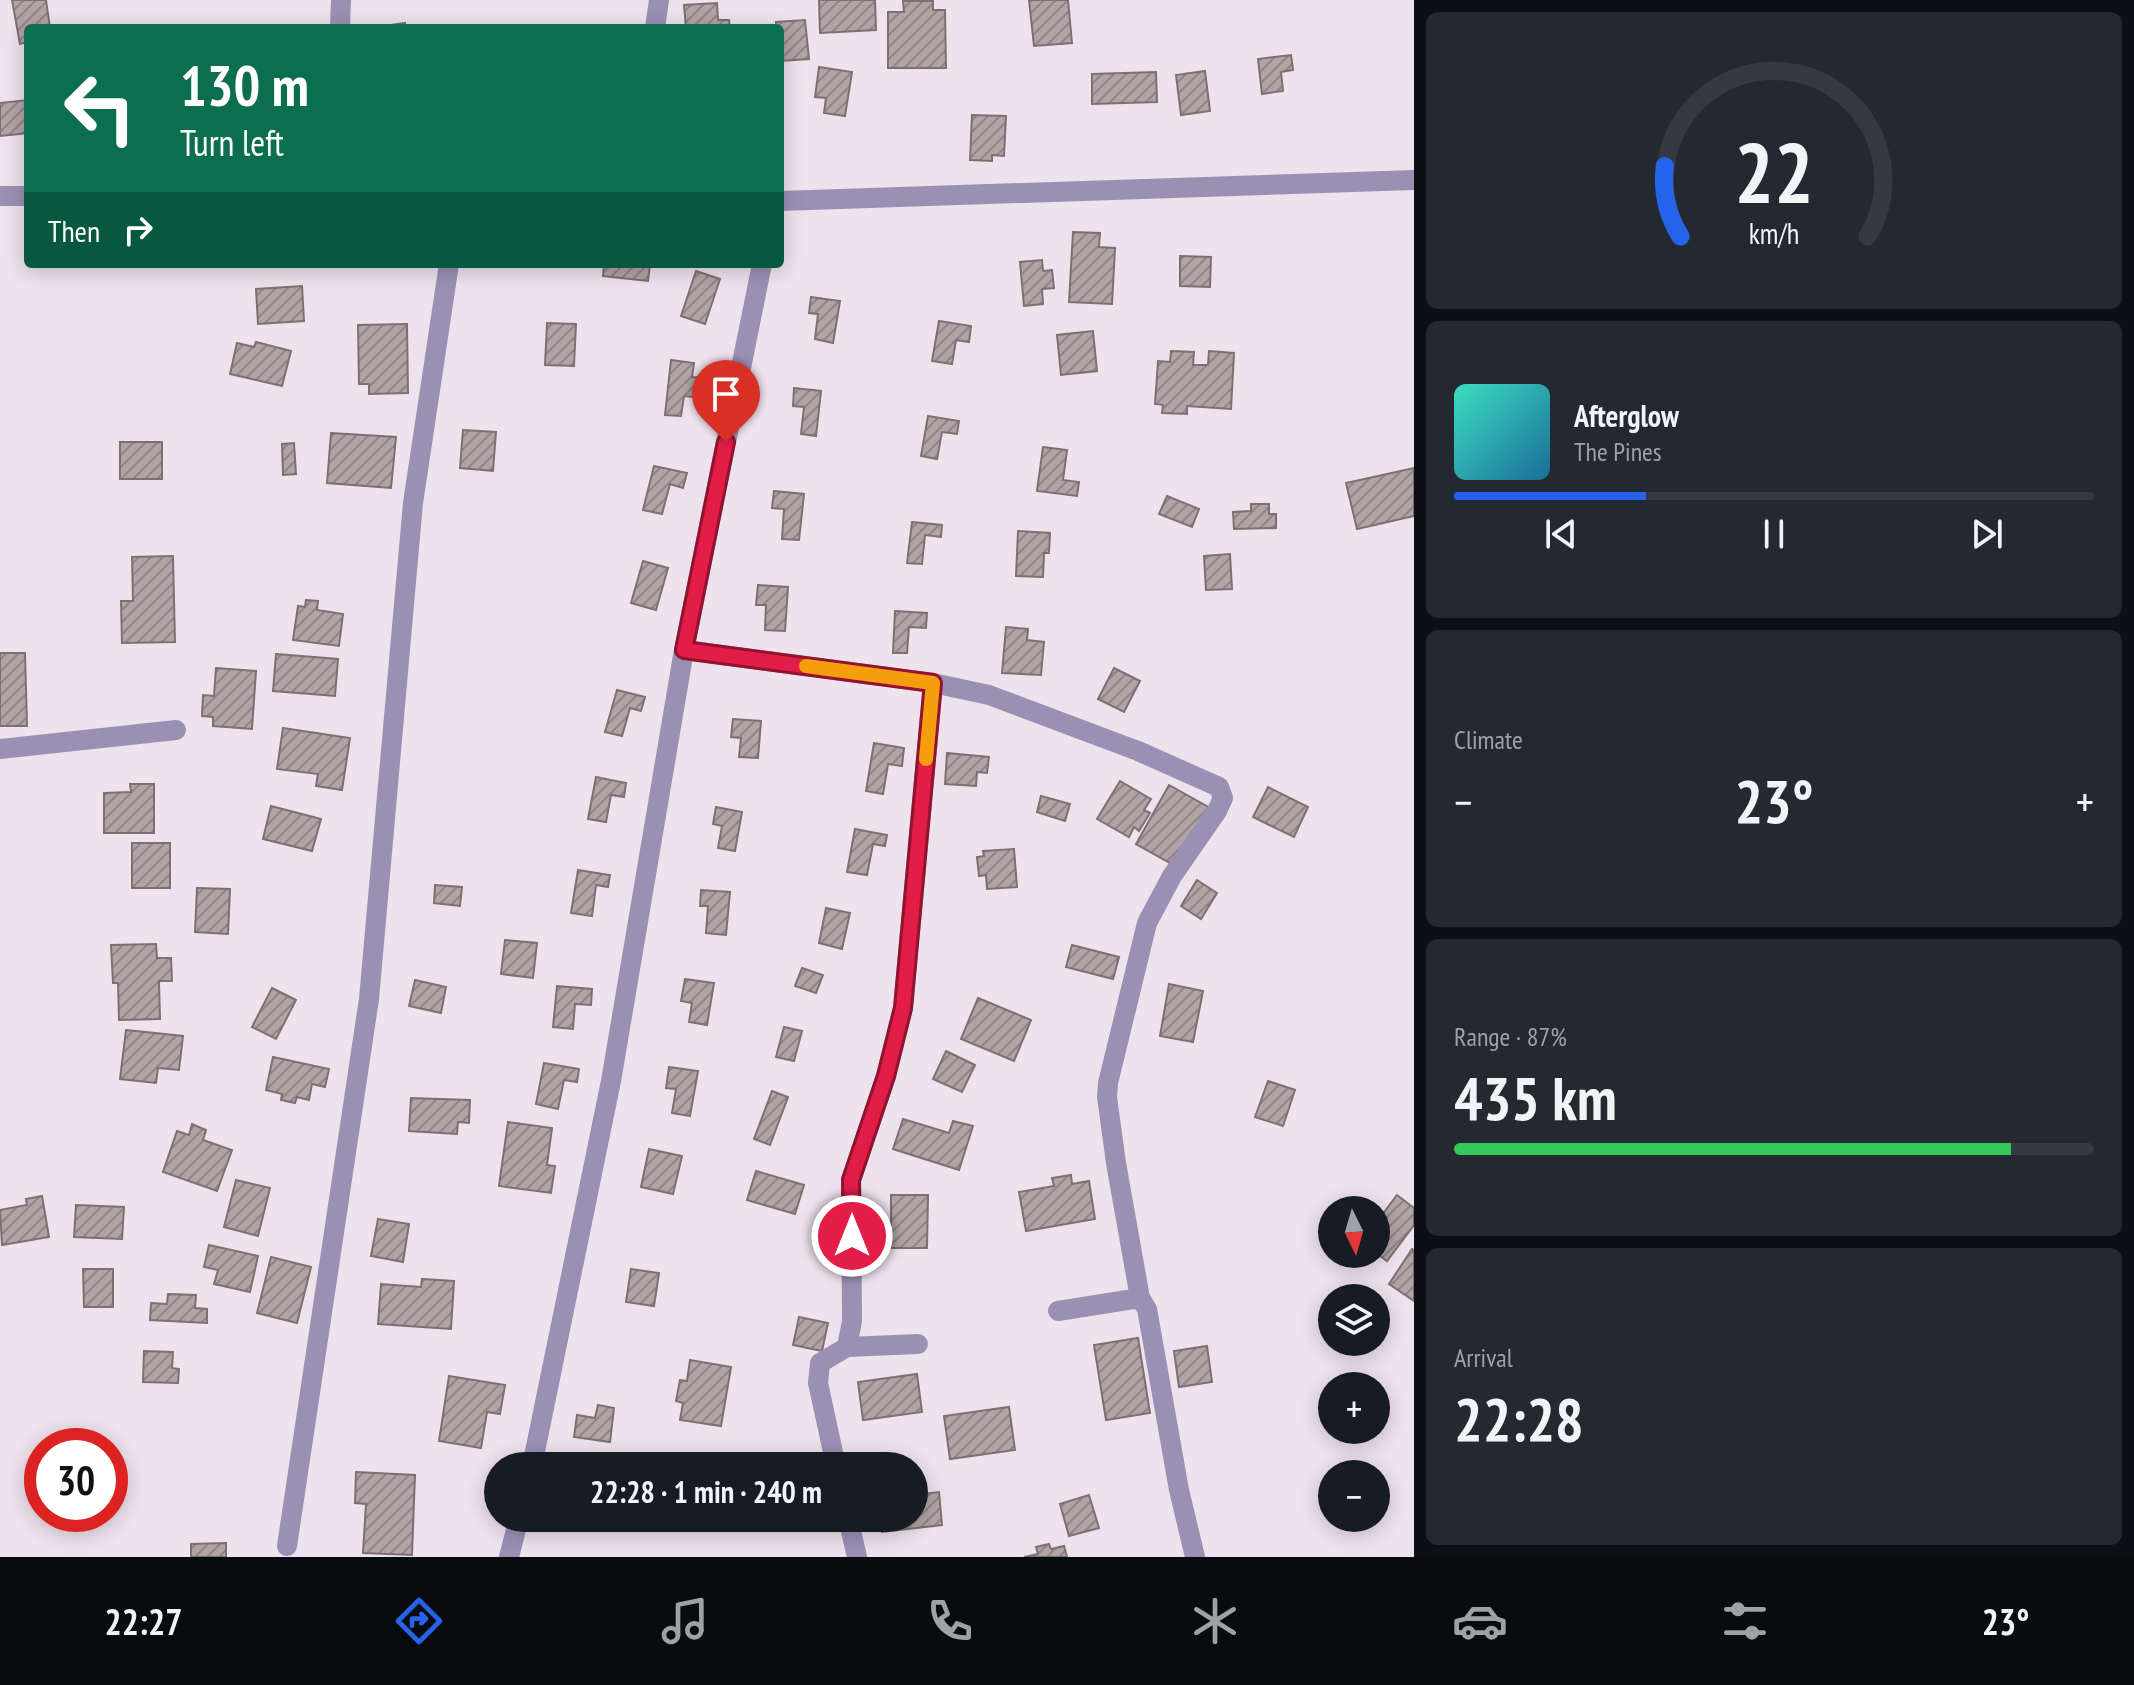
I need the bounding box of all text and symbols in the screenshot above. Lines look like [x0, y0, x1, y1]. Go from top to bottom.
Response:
text: 130 m [180, 49, 309, 121]
icon: left [48, 56, 152, 160]
text: 22 [1734, 117, 1814, 225]
text: Turn left [180, 119, 284, 166]
icon: right [116, 208, 160, 252]
text: Then [48, 211, 100, 250]
text: km/h [1749, 215, 1799, 252]
pin [692, 360, 760, 442]
icon: arrive [704, 372, 748, 416]
text: Afterglow [1574, 396, 1679, 435]
text: The Pines [1574, 435, 1662, 468]
icon: previous [1539, 512, 1583, 556]
icon: pause [1752, 512, 1796, 556]
icon: next [1965, 512, 2009, 556]
text: Climate [1454, 723, 1523, 756]
text: 23° [1734, 762, 1814, 840]
text: − [1454, 773, 1472, 830]
text: + [2076, 773, 2094, 830]
text: Range · 87% [1454, 1020, 1567, 1053]
text: 435 km [1454, 1059, 1617, 1137]
position arrow [810, 1194, 894, 1278]
north arrow [1318, 1196, 1390, 1268]
map controls [1318, 1196, 1390, 1532]
button: layers [1318, 1284, 1390, 1356]
text: Arrival [1454, 1341, 1513, 1374]
button: + [1318, 1372, 1390, 1444]
text: 22:28 [1454, 1380, 1584, 1458]
speed limit sign: 30 [24, 1428, 128, 1532]
button: − [1318, 1460, 1390, 1532]
text: 22:28 · 1 min · 240 m [590, 1472, 822, 1511]
icon: directions [391, 1593, 447, 1649]
icon: music [657, 1593, 713, 1649]
icon: phone [922, 1593, 978, 1649]
icon: climate [1187, 1593, 1243, 1649]
icon: car [1452, 1593, 1508, 1649]
icon: filters [1717, 1593, 1773, 1649]
text: 22:27 [105, 1598, 182, 1645]
text: 23° [1982, 1598, 2029, 1645]

